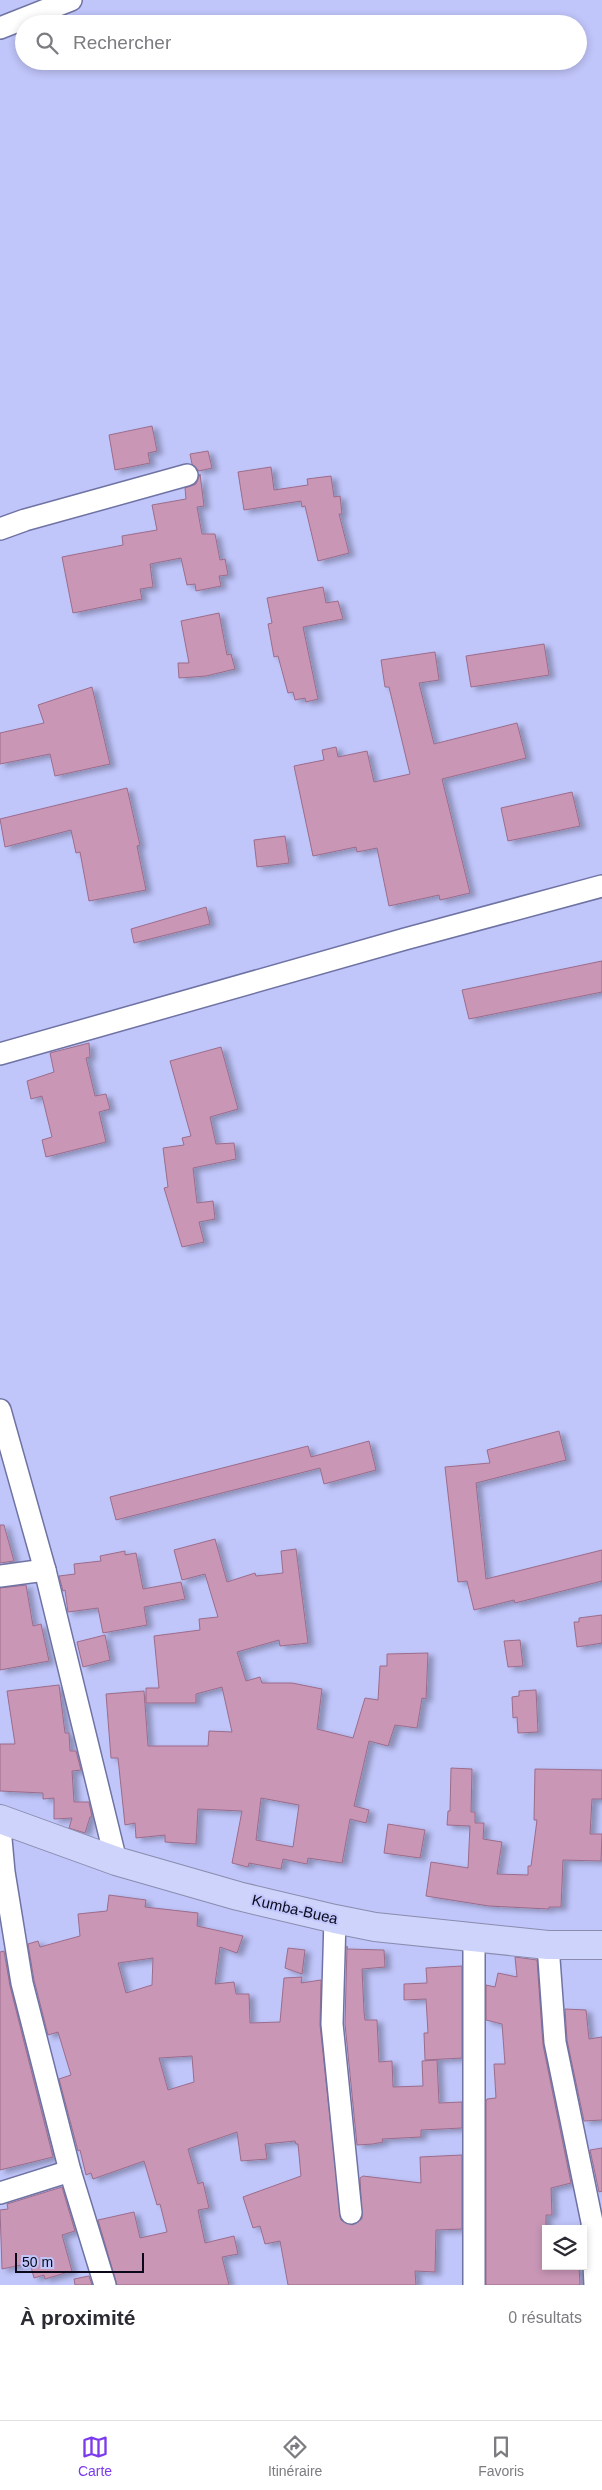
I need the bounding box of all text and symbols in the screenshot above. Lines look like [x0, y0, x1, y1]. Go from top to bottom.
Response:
search box [15, 15, 587, 70]
icon: search [33, 29, 61, 57]
text: Rechercher [73, 32, 171, 53]
street label: Kumba-Buea [250, 1891, 340, 1927]
map controls [542, 2225, 587, 2270]
button: layers [542, 2225, 587, 2270]
scale bar [15, 2250, 144, 2273]
text: 50 m [22, 2254, 53, 2270]
text: À proximité [20, 2306, 136, 2329]
text: 0 résultats [508, 2309, 582, 2326]
tab: Carte [78, 2433, 112, 2479]
tab: Itinéraire [268, 2433, 322, 2479]
tab: Favoris [478, 2433, 524, 2479]

